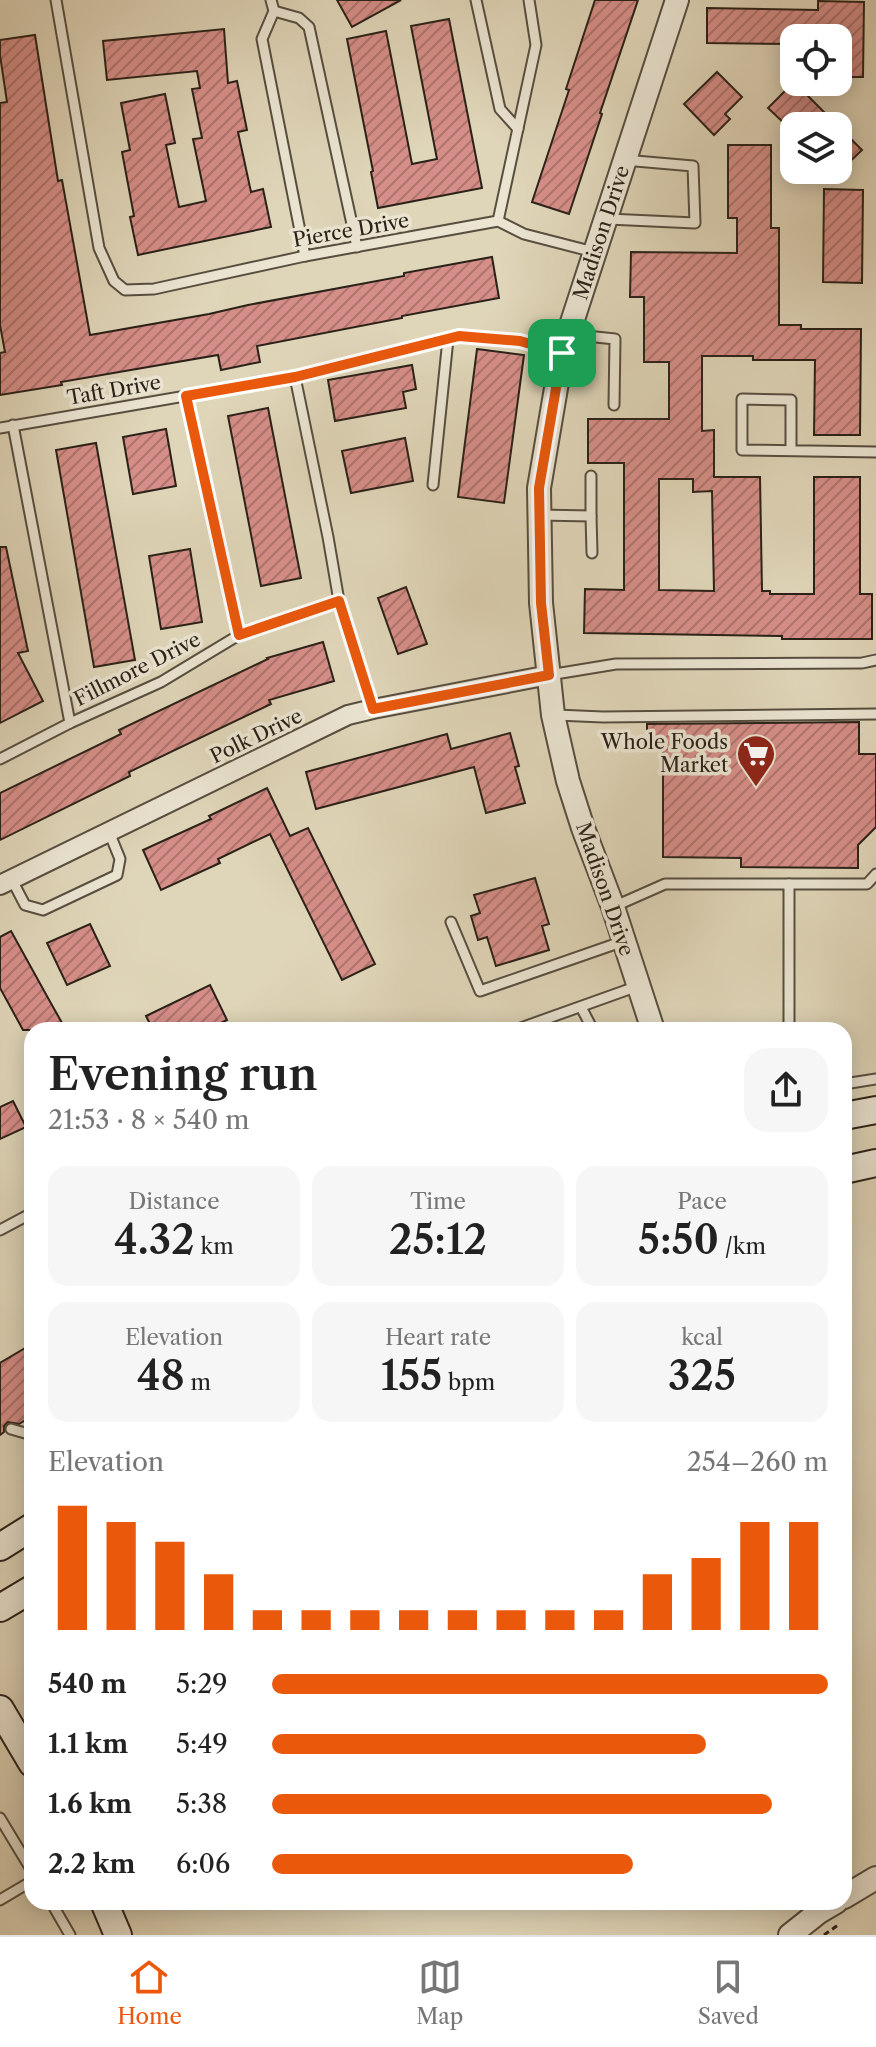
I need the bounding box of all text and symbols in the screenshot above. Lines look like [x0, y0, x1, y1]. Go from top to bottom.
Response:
map controls [780, 24, 852, 184]
button: locate [780, 24, 852, 96]
button: layers [780, 112, 852, 184]
street label: Madison Drive [568, 163, 634, 303]
street label: Pierce Drive [291, 208, 411, 252]
pin [528, 319, 596, 387]
icon: arrive [540, 331, 584, 375]
street label: Taft Drive [65, 370, 163, 410]
street label: Fillmore Drive [70, 627, 204, 711]
street label: Polk Drive [206, 703, 306, 769]
place label: Whole Foods Market [600, 730, 728, 777]
supermarket icon: Whole Foods Market [735, 733, 777, 788]
street label: Madison Drive [571, 819, 639, 959]
text: Evening run [48, 1047, 318, 1101]
button: share [744, 1048, 828, 1132]
text: 21:53 · 8 × 540 m [48, 1104, 249, 1136]
text: Distance [128, 1188, 220, 1215]
text: Time [410, 1188, 466, 1215]
text: Pace [677, 1188, 727, 1215]
text: 4.32 [114, 1215, 195, 1264]
text: 25:12 [389, 1215, 487, 1264]
text: 5:50 [638, 1215, 719, 1264]
text: km [195, 1233, 234, 1260]
text: /km [719, 1233, 766, 1260]
text: Elevation [125, 1324, 223, 1351]
text: Heart rate [385, 1324, 491, 1351]
text: kcal [681, 1324, 723, 1351]
text: 48 [137, 1351, 185, 1400]
text: 155 [381, 1351, 442, 1400]
text: 325 [668, 1351, 736, 1400]
text: m [185, 1369, 211, 1396]
text: bpm [442, 1369, 495, 1396]
text: Elevation [48, 1446, 164, 1478]
text: 254–260 m [687, 1446, 828, 1478]
text: 540 m [48, 1668, 127, 1700]
text: 5:29 [176, 1668, 228, 1700]
text: 1.1 km [48, 1728, 128, 1760]
text: 5:49 [176, 1728, 228, 1760]
text: 1.6 km [48, 1788, 132, 1820]
text: 5:38 [176, 1788, 227, 1820]
text: 2.2 km [48, 1848, 135, 1880]
text: 6:06 [176, 1848, 230, 1880]
tab: Home [117, 1955, 182, 2030]
tab: Map [416, 1955, 463, 2030]
tab: Saved [698, 1955, 759, 2030]

